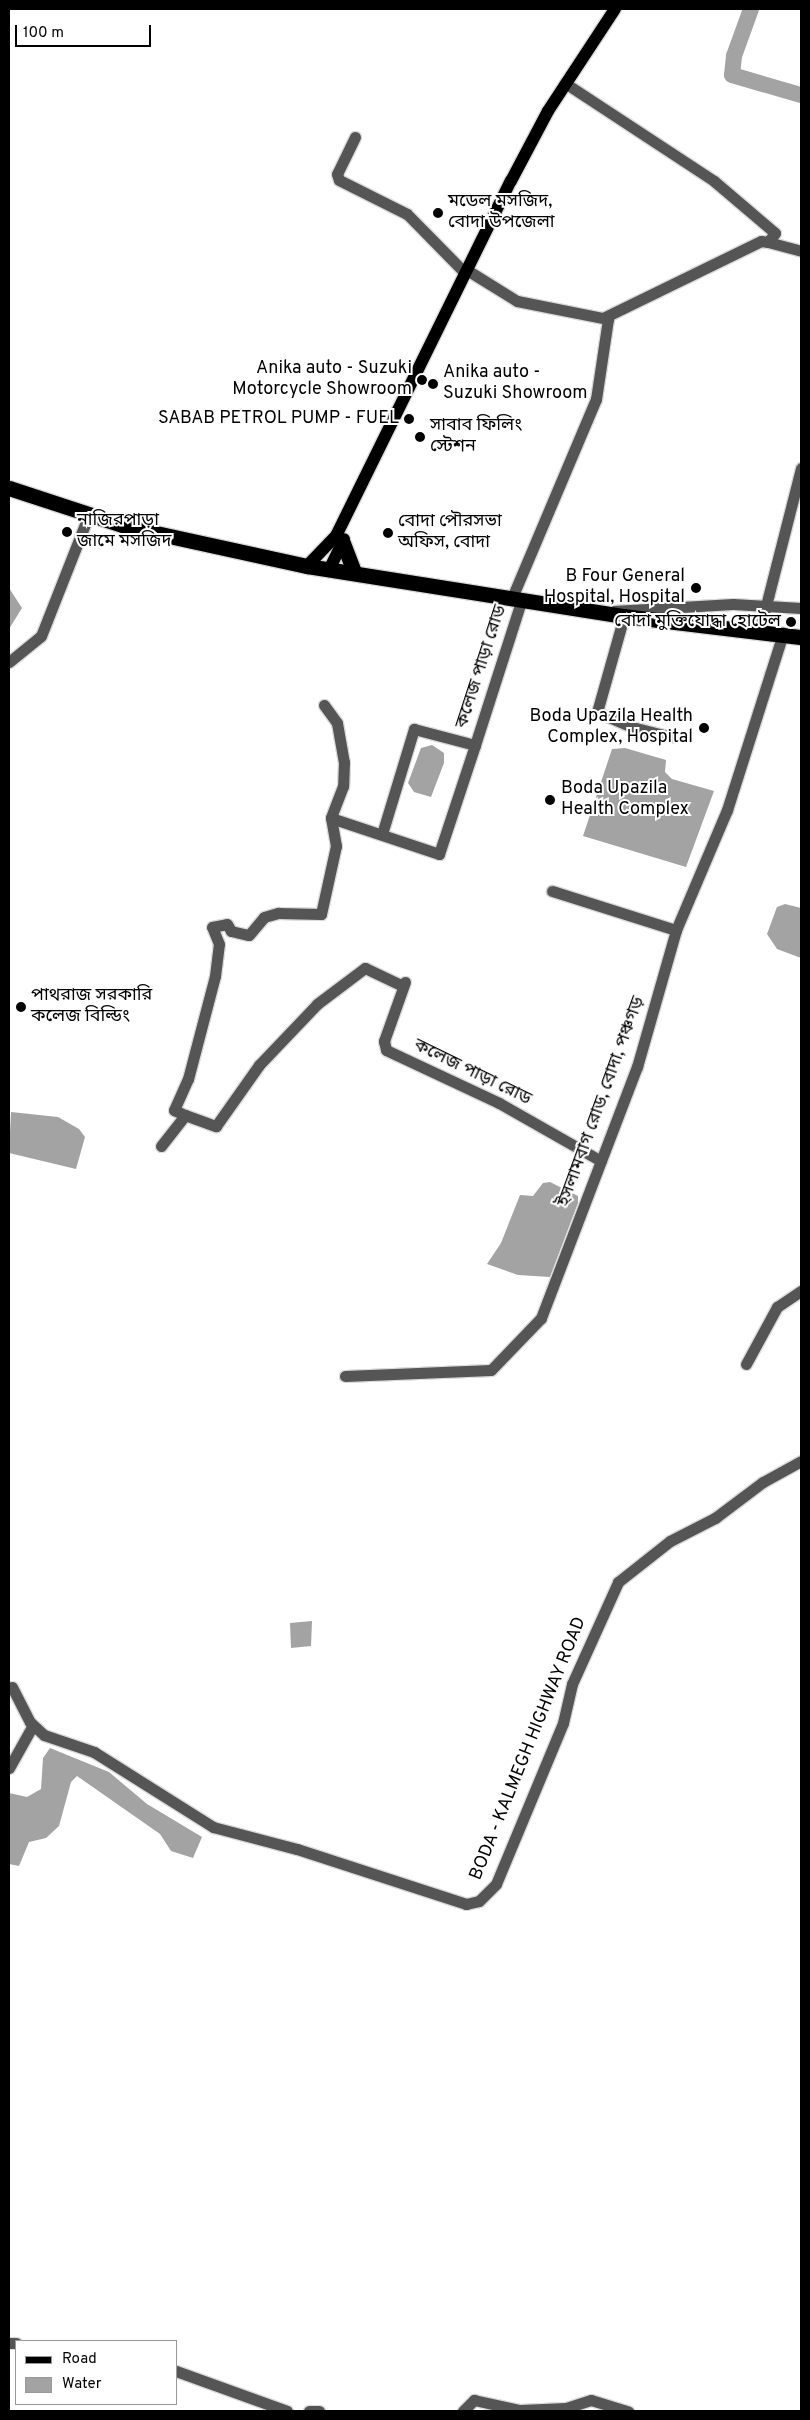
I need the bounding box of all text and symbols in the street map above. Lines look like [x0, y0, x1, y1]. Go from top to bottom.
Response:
scale bar [18, 15, 154, 47]
text: 100 m [23, 24, 64, 43]
place label: মডেল মসজিদ, বোদা উপজেলা [448, 192, 555, 234]
marker: মডেল মসজিদ, বোদা উপজেলা [432, 207, 444, 219]
place label: Anika auto - Suzuki Motorcycle Showroom [232, 359, 412, 402]
place label: Anika auto - Suzuki Showroom [443, 363, 588, 406]
marker: Anika auto - Suzuki Motorcycle Showroom [416, 374, 428, 386]
marker: Anika auto - Suzuki Showroom [427, 378, 439, 390]
place label: SABAB PETROL PUMP - FUEL [158, 408, 399, 430]
marker: SABAB PETROL PUMP - FUEL [403, 413, 415, 425]
place label: সাবাব ফিলিং স্টেশন [430, 416, 522, 458]
marker: সাবাব ফিলিং স্টেশন [414, 431, 426, 443]
place label: নাজিরপাড়া জামে মসজিদ [77, 511, 172, 554]
place label: বোদা পৌরসভা অফিস, বোদা [398, 512, 502, 554]
marker: নাজিরপাড়া জামে মসজিদ [61, 526, 73, 538]
marker: বোদা পৌরসভা অফিস, বোদা [382, 527, 394, 539]
place label: B Four General Hospital, Hospital [544, 567, 685, 610]
marker: B Four General Hospital, Hospital [689, 581, 703, 595]
street label: কলেজ পাড়া রোড [452, 603, 512, 731]
place label: বোদা মুক্তিযোদ্ধা হোটেল [614, 611, 781, 633]
marker: বোদা মুক্তিযোদ্ধা হোটেল [785, 616, 797, 628]
place label: Boda Upazila Health Complex, Hospital [530, 707, 693, 750]
marker: Boda Upazila Health Complex, Hospital [697, 721, 711, 735]
place label: Boda Upazila Health Complex [561, 779, 689, 822]
marker: Boda Upazila Health Complex [543, 793, 557, 807]
place label: পাথরাজ সরকারি কলেজ বিল্ডিং [31, 986, 152, 1028]
street label: ইসলামবাগ রোড, বোদা, পঞ্চগড় [554, 994, 650, 1210]
marker: পাথরাজ সরকারি কলেজ বিল্ডিং [15, 1001, 27, 1013]
street label: কলেজ পাড়া রোড [410, 1035, 534, 1111]
street label: BODA - KALMEGH HIGHWAY ROAD [466, 1614, 592, 1884]
legend [15, 2340, 178, 2405]
text: Road [62, 2350, 97, 2369]
text: Water [62, 2375, 101, 2394]

